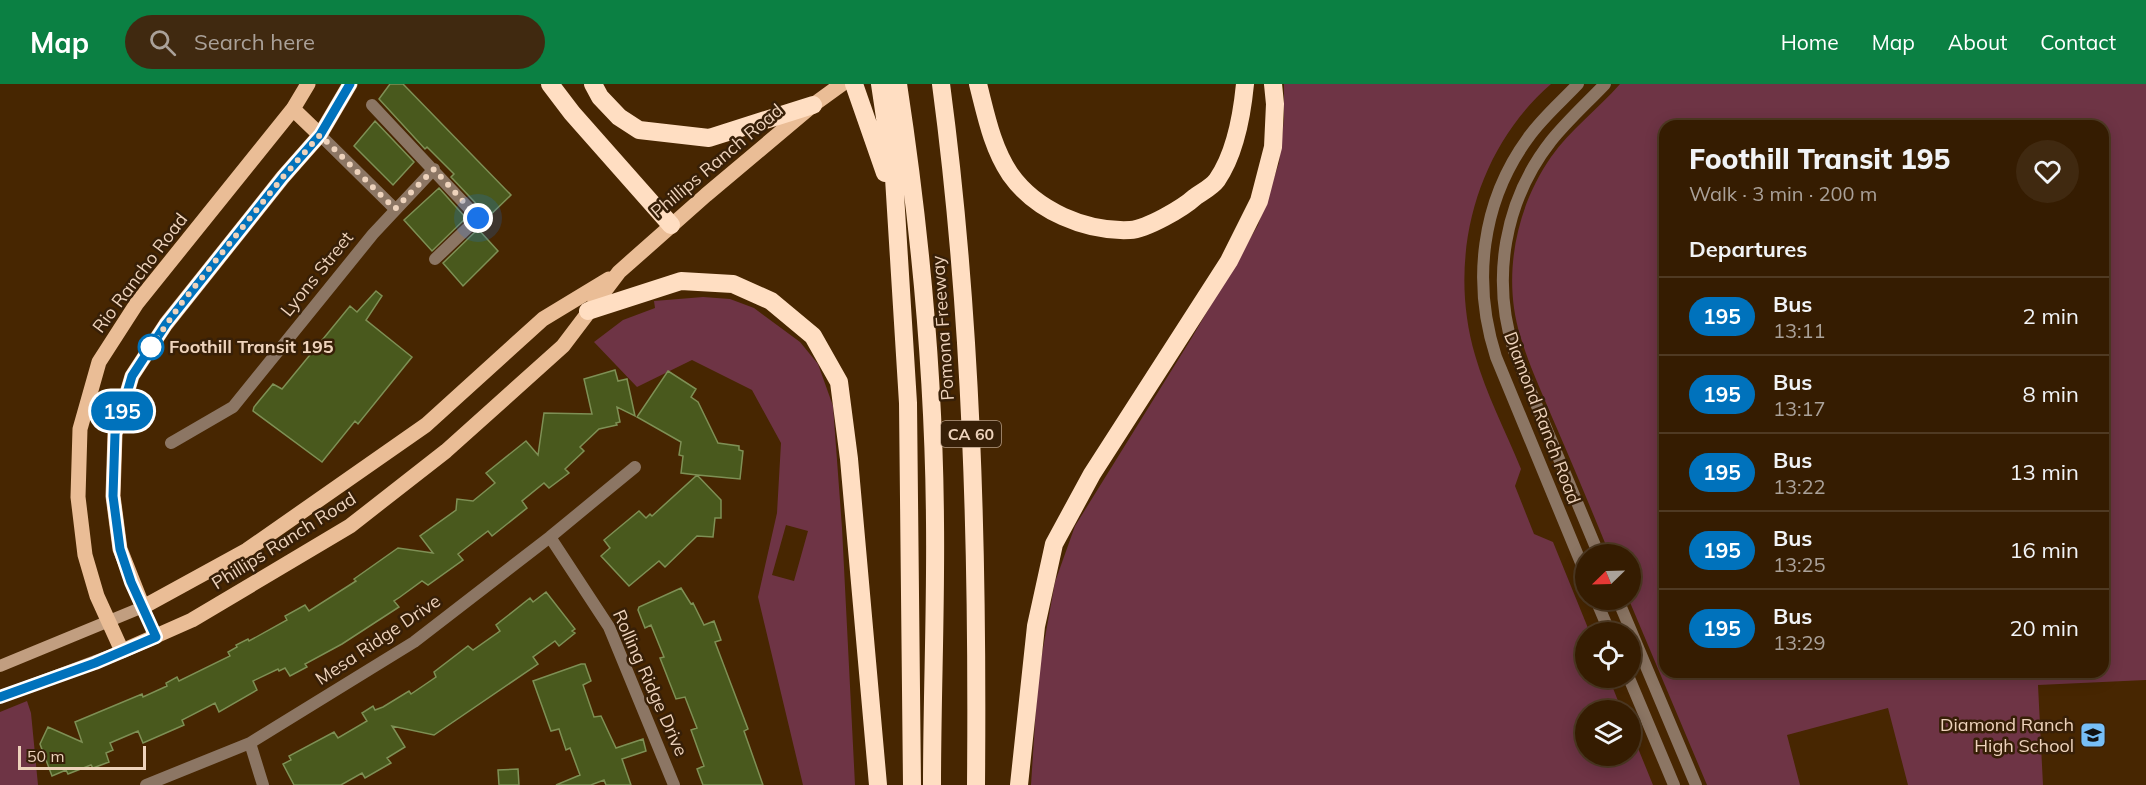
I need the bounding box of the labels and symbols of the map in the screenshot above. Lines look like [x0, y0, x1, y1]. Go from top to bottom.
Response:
street label: Phillips Ranch Road [646, 98, 788, 223]
your location [463, 203, 493, 233]
street label: Rio Rancho Road [87, 208, 192, 337]
street label: Lyons Street [275, 227, 358, 321]
street label: Pomona Freeway [926, 254, 959, 401]
street label: Diamond Ranch Road [1499, 328, 1586, 507]
marker: Foothill Transit 195 [138, 334, 164, 360]
place label: Foothill Transit 195 [169, 335, 334, 358]
line badge: 195 [88, 392, 156, 430]
road number: CA 60 [941, 421, 1001, 447]
street label: Phillips Ranch Road [207, 487, 360, 594]
north arrow [1575, 544, 1641, 610]
street label: Mesa Ridge Drive [311, 589, 445, 690]
street label: Rolling Ridge Drive [608, 606, 693, 760]
place label: Diamond Ranch High School [1940, 713, 2074, 757]
school or university icon: Diamond Ranch High School [2078, 720, 2108, 750]
scale bar [18, 743, 146, 770]

